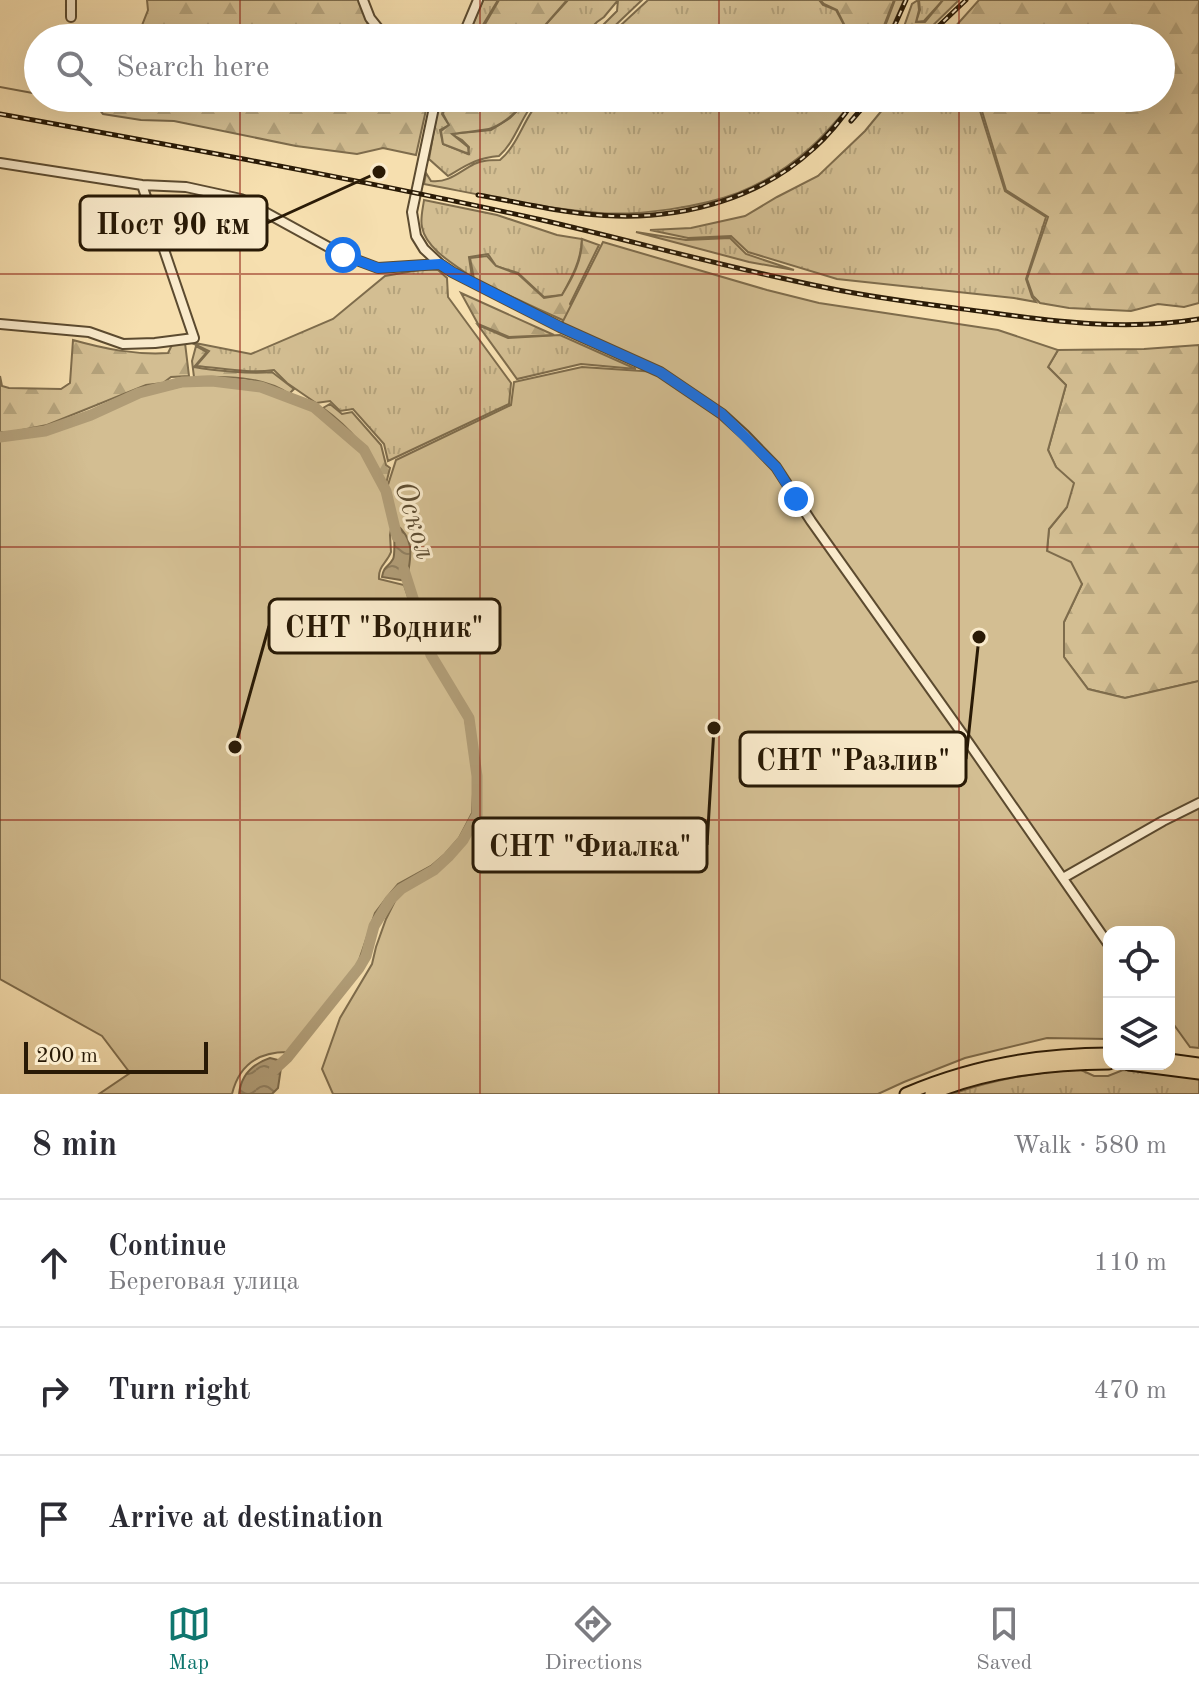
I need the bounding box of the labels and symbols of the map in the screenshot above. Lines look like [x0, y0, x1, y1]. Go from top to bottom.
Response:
callout: Пост 90 км [80, 196, 267, 250]
text: Пост 90 км [96, 211, 250, 241]
route start [325, 237, 361, 273]
water label: Оскол [388, 478, 440, 563]
route end [778, 481, 814, 517]
callout: СНТ "Водник" [269, 599, 500, 653]
text: СНТ "Водник" [285, 614, 483, 644]
callout: СНТ "Разлив" [740, 732, 966, 786]
text: СНТ "Разлив" [756, 747, 950, 777]
callout: СНТ "Фиалка" [473, 818, 707, 872]
text: СНТ "Фиалка" [489, 833, 691, 863]
scale bar [24, 1038, 208, 1074]

